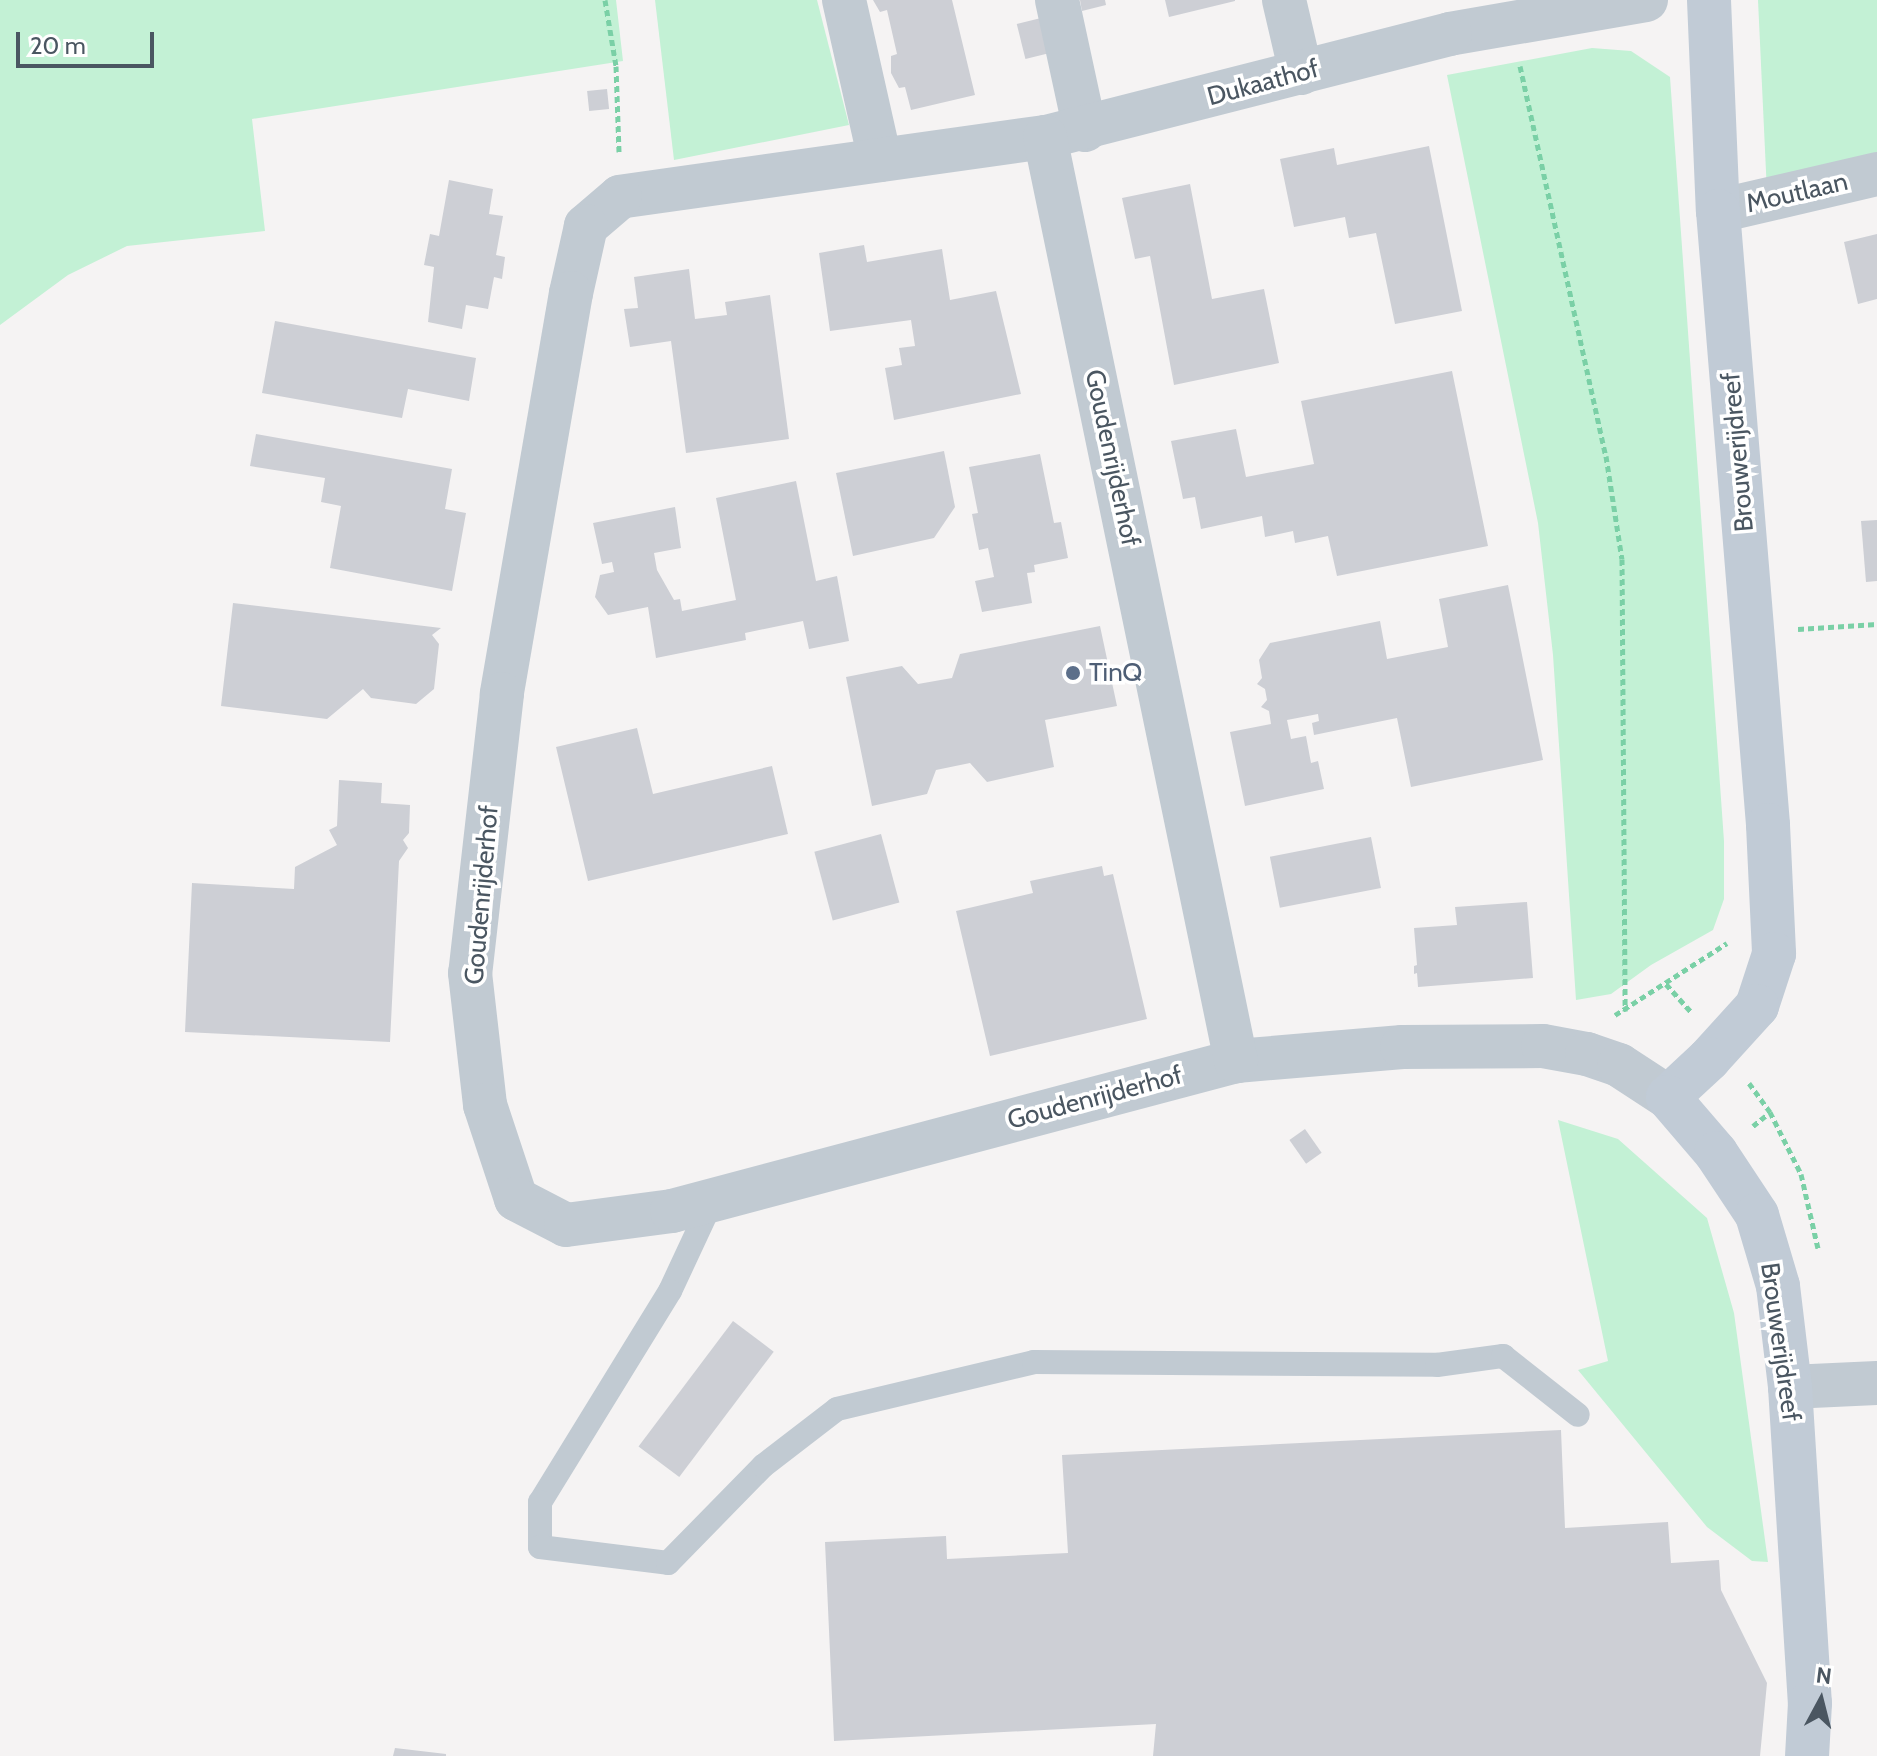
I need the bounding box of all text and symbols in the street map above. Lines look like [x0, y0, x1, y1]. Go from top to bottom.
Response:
scale bar [20, 16, 158, 66]
text: 20 m [30, 31, 86, 60]
street label: Dukaathof [1204, 53, 1322, 113]
street label: Moutlaan [1743, 166, 1851, 220]
street label: Goudenrijderhof [1078, 367, 1146, 549]
street label: Brouwerijdreef [1715, 371, 1761, 533]
place label: TinQ [1089, 657, 1142, 689]
marker: TinQ [1064, 664, 1082, 682]
street label: Goudenrijderhof [459, 804, 505, 986]
street label: Goudenrijderhof [1004, 1060, 1186, 1136]
street label: Brouwerijdreef [1753, 1261, 1807, 1423]
north arrow [1781, 1660, 1861, 1740]
text: N [1815, 1661, 1833, 1690]

